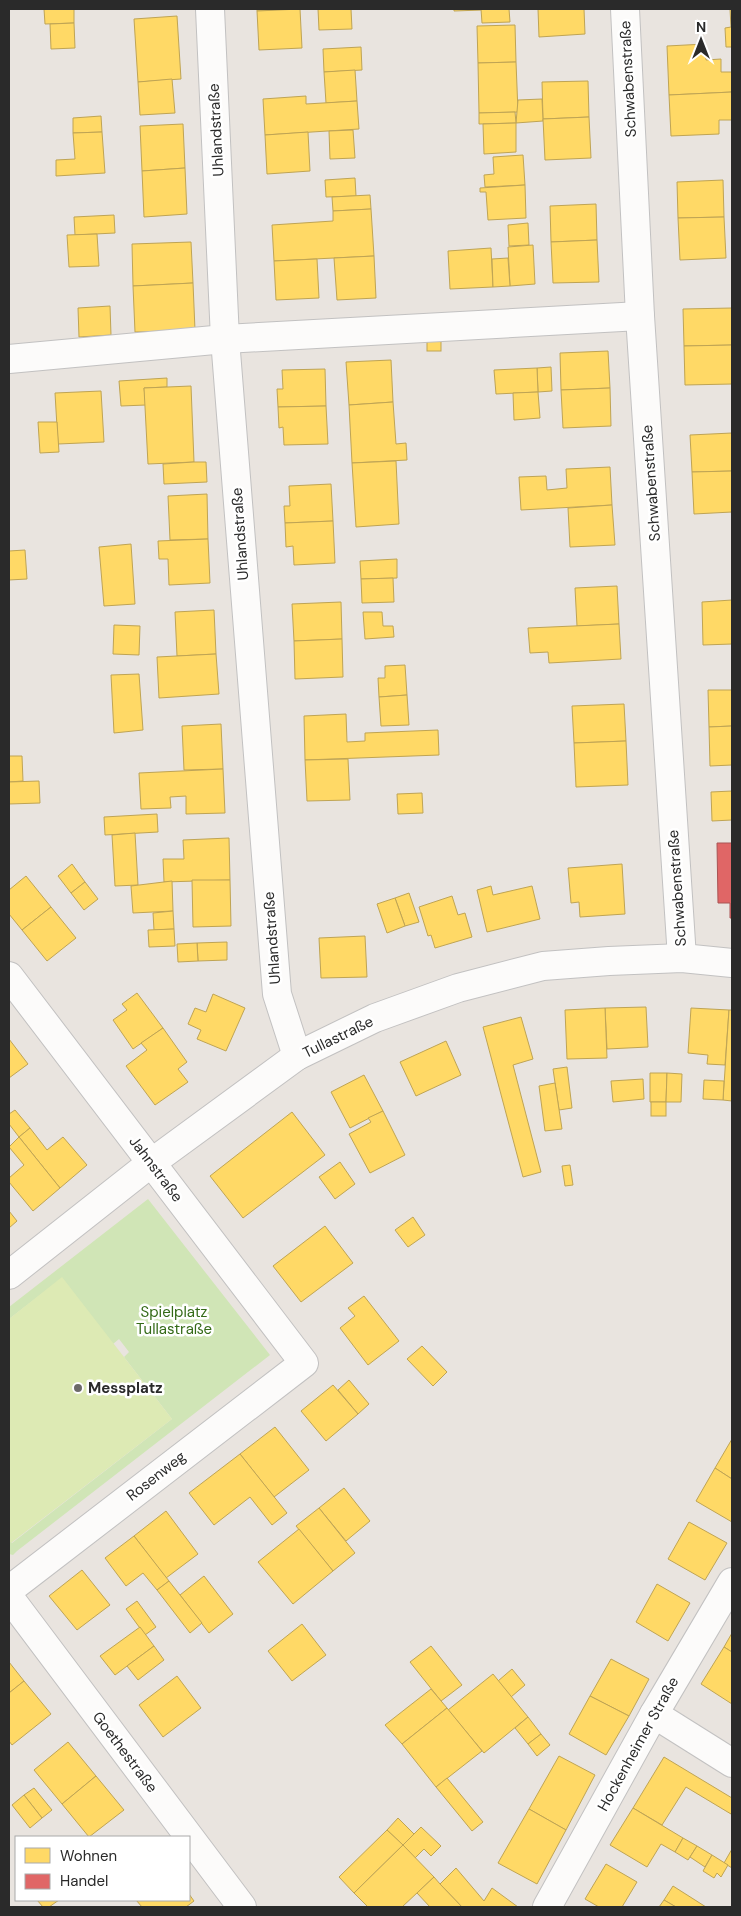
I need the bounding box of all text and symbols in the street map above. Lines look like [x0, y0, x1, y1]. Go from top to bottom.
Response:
north arrow [676, 15, 726, 65]
text: N [696, 18, 706, 36]
street label: Schwabenstraße [615, 20, 641, 138]
street label: Uhlandstraße [204, 83, 228, 177]
street label: Schwabenstraße [637, 424, 665, 542]
street label: Uhlandstraße [227, 487, 253, 581]
street label: Schwabenstraße [663, 829, 691, 947]
street label: Uhlandstraße [259, 891, 285, 985]
street label: Tullastraße [299, 1011, 377, 1063]
street label: Jahnstraße [125, 1132, 187, 1206]
park label: Spielplatz Tullastraße [136, 1302, 212, 1339]
place label: Messplatz [88, 1378, 163, 1398]
marker: Messplatz [72, 1382, 84, 1394]
street label: Rosenweg [122, 1447, 190, 1505]
street label: Hockenheimer Straße [593, 1673, 683, 1815]
street label: Goethestraße [88, 1707, 162, 1797]
legend [15, 1836, 190, 1901]
text: Wohnen [60, 1846, 117, 1866]
text: Handel [60, 1871, 108, 1891]

